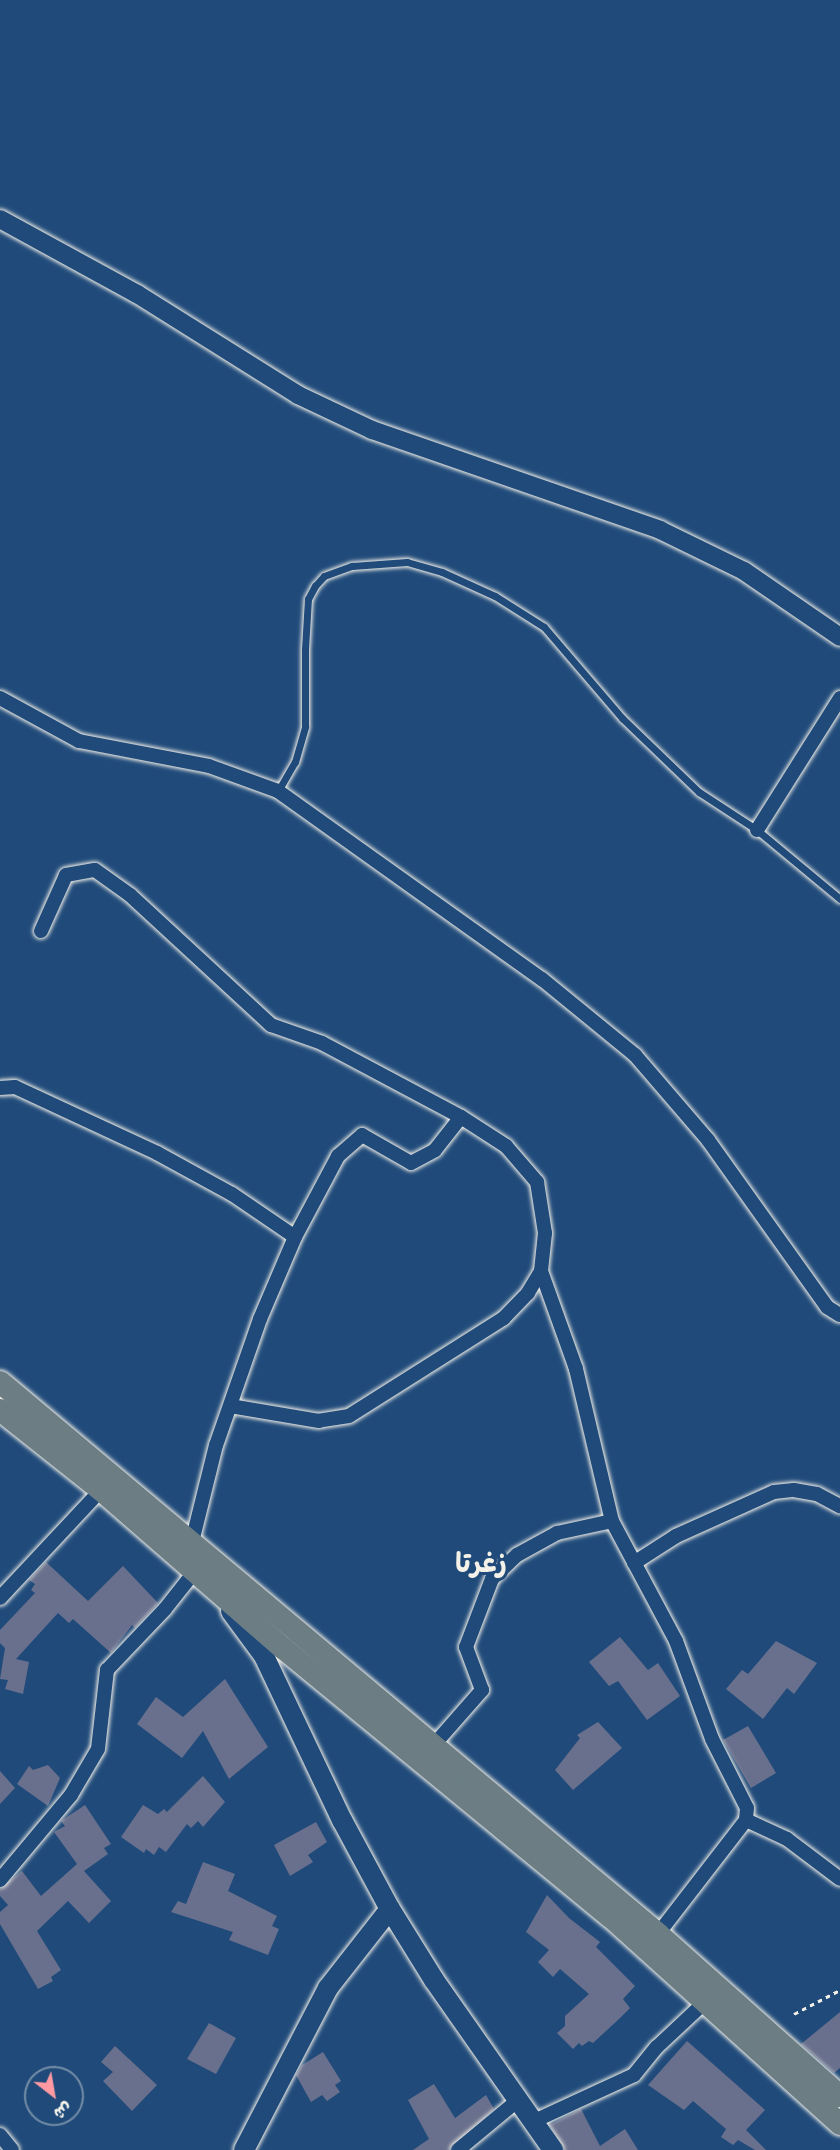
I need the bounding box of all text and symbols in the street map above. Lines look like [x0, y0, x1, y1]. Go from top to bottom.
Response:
district label: زغرتا [455, 1549, 507, 1581]
north arrow [24, 2066, 84, 2126]
text: ش [50, 2097, 75, 2123]

